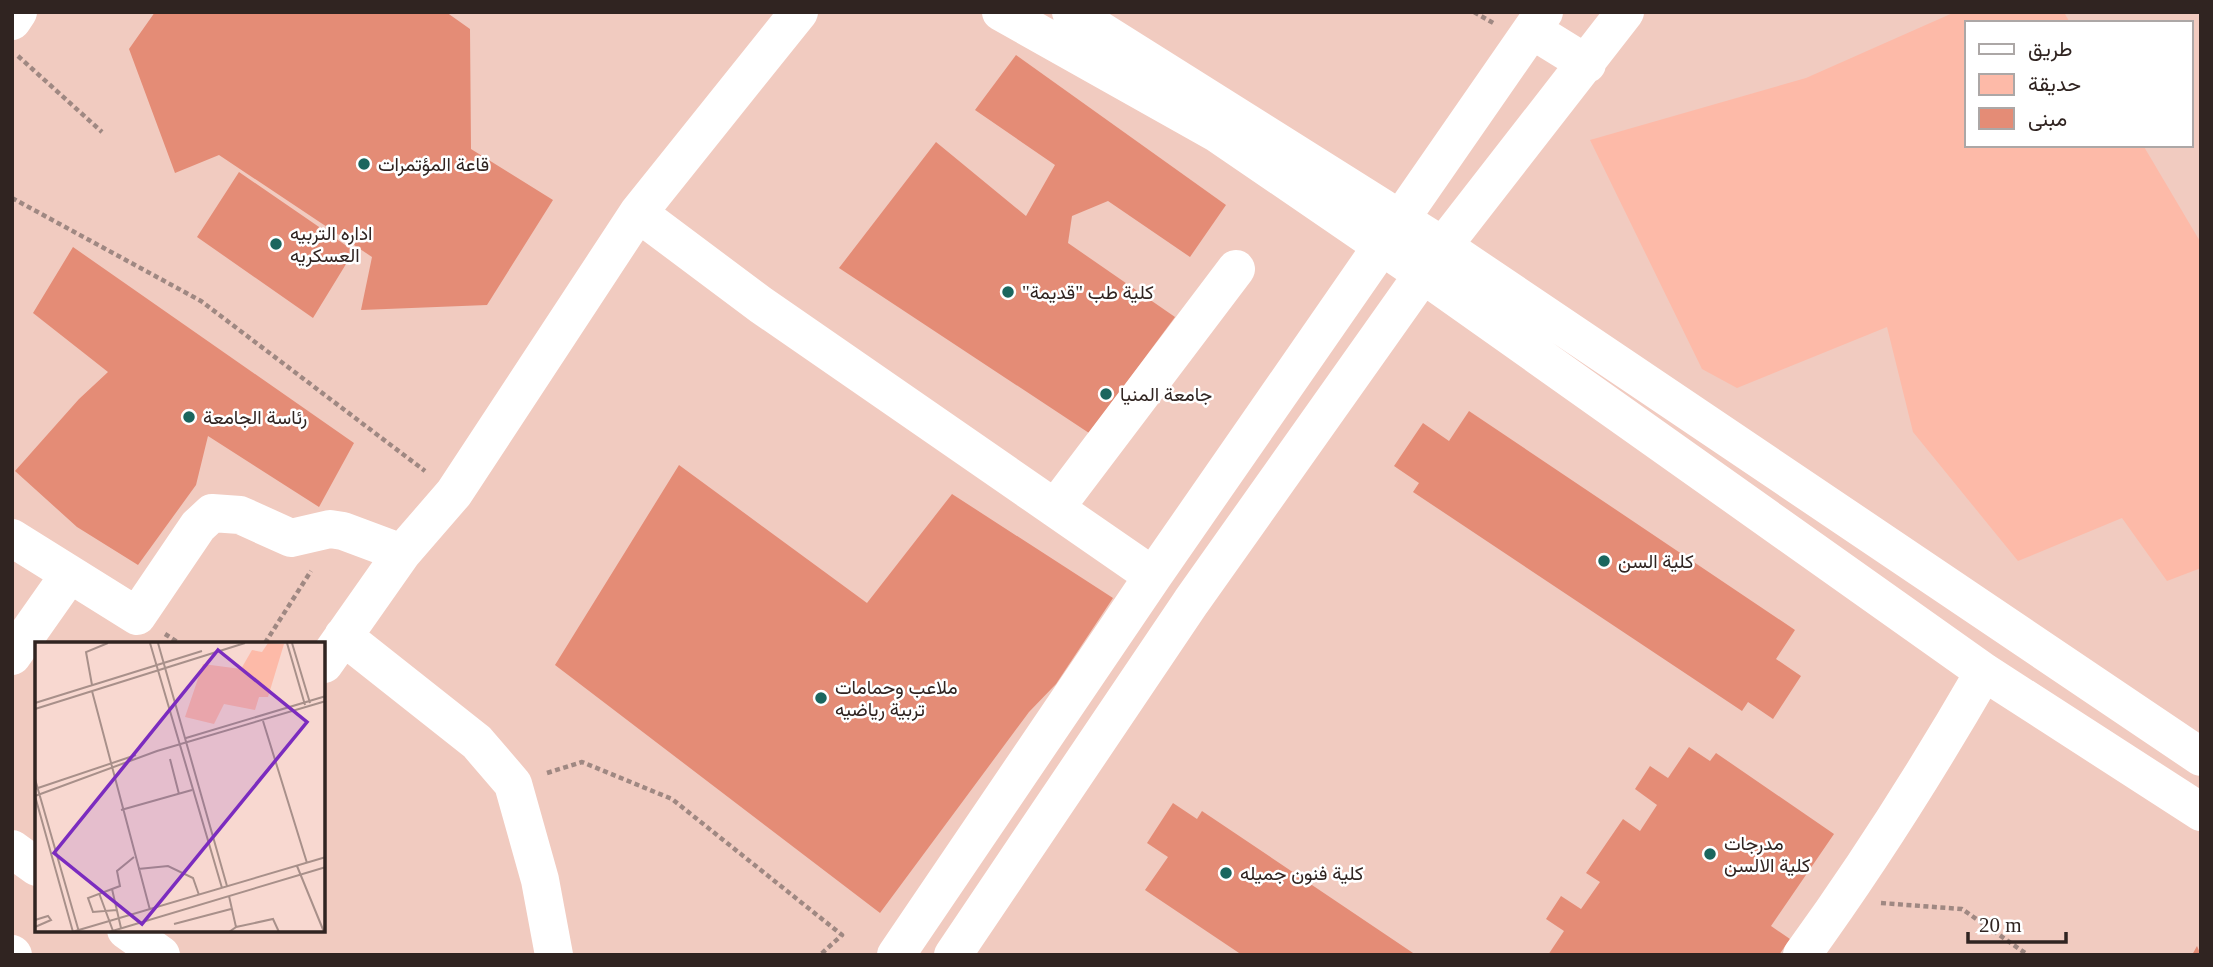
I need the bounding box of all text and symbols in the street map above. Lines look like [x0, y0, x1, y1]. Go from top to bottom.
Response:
legend [1965, 21, 2192, 147]
text: طريق [2028, 37, 2073, 62]
text: حديقة [2028, 72, 2081, 96]
text: مبنى [2028, 107, 2067, 131]
place label: قاعة المؤتمرات [378, 154, 489, 176]
marker: قاعة المؤتمرات [356, 156, 372, 172]
place label: اداره التربيه العسكريه [290, 223, 372, 267]
marker: اداره التربيه العسكريه [268, 236, 284, 252]
place label: "كلية طب "قديمة [1022, 282, 1154, 304]
marker: "كلية طب "قديمة [1000, 284, 1016, 300]
place label: جامعة المنيا [1120, 384, 1212, 406]
marker: جامعة المنيا [1098, 386, 1114, 402]
place label: رئاسة الجامعة [203, 407, 307, 429]
marker: رئاسة الجامعة [181, 409, 197, 425]
place label: كلية السن [1618, 551, 1694, 573]
marker: كلية السن [1596, 553, 1612, 569]
inset map [35, 642, 326, 932]
place label: ملاعب وحمامات تربية رياضيه [835, 677, 958, 721]
marker: ملاعب وحمامات تربية رياضيه [813, 690, 829, 706]
place label: مدرجات كلية الالسن [1724, 833, 1810, 877]
marker: مدرجات كلية الالسن [1702, 846, 1718, 862]
place label: كلية فنون جميله [1240, 863, 1364, 885]
marker: كلية فنون جميله [1218, 865, 1234, 881]
scale bar [1968, 900, 2066, 944]
text: 20 m [1979, 913, 2022, 937]

